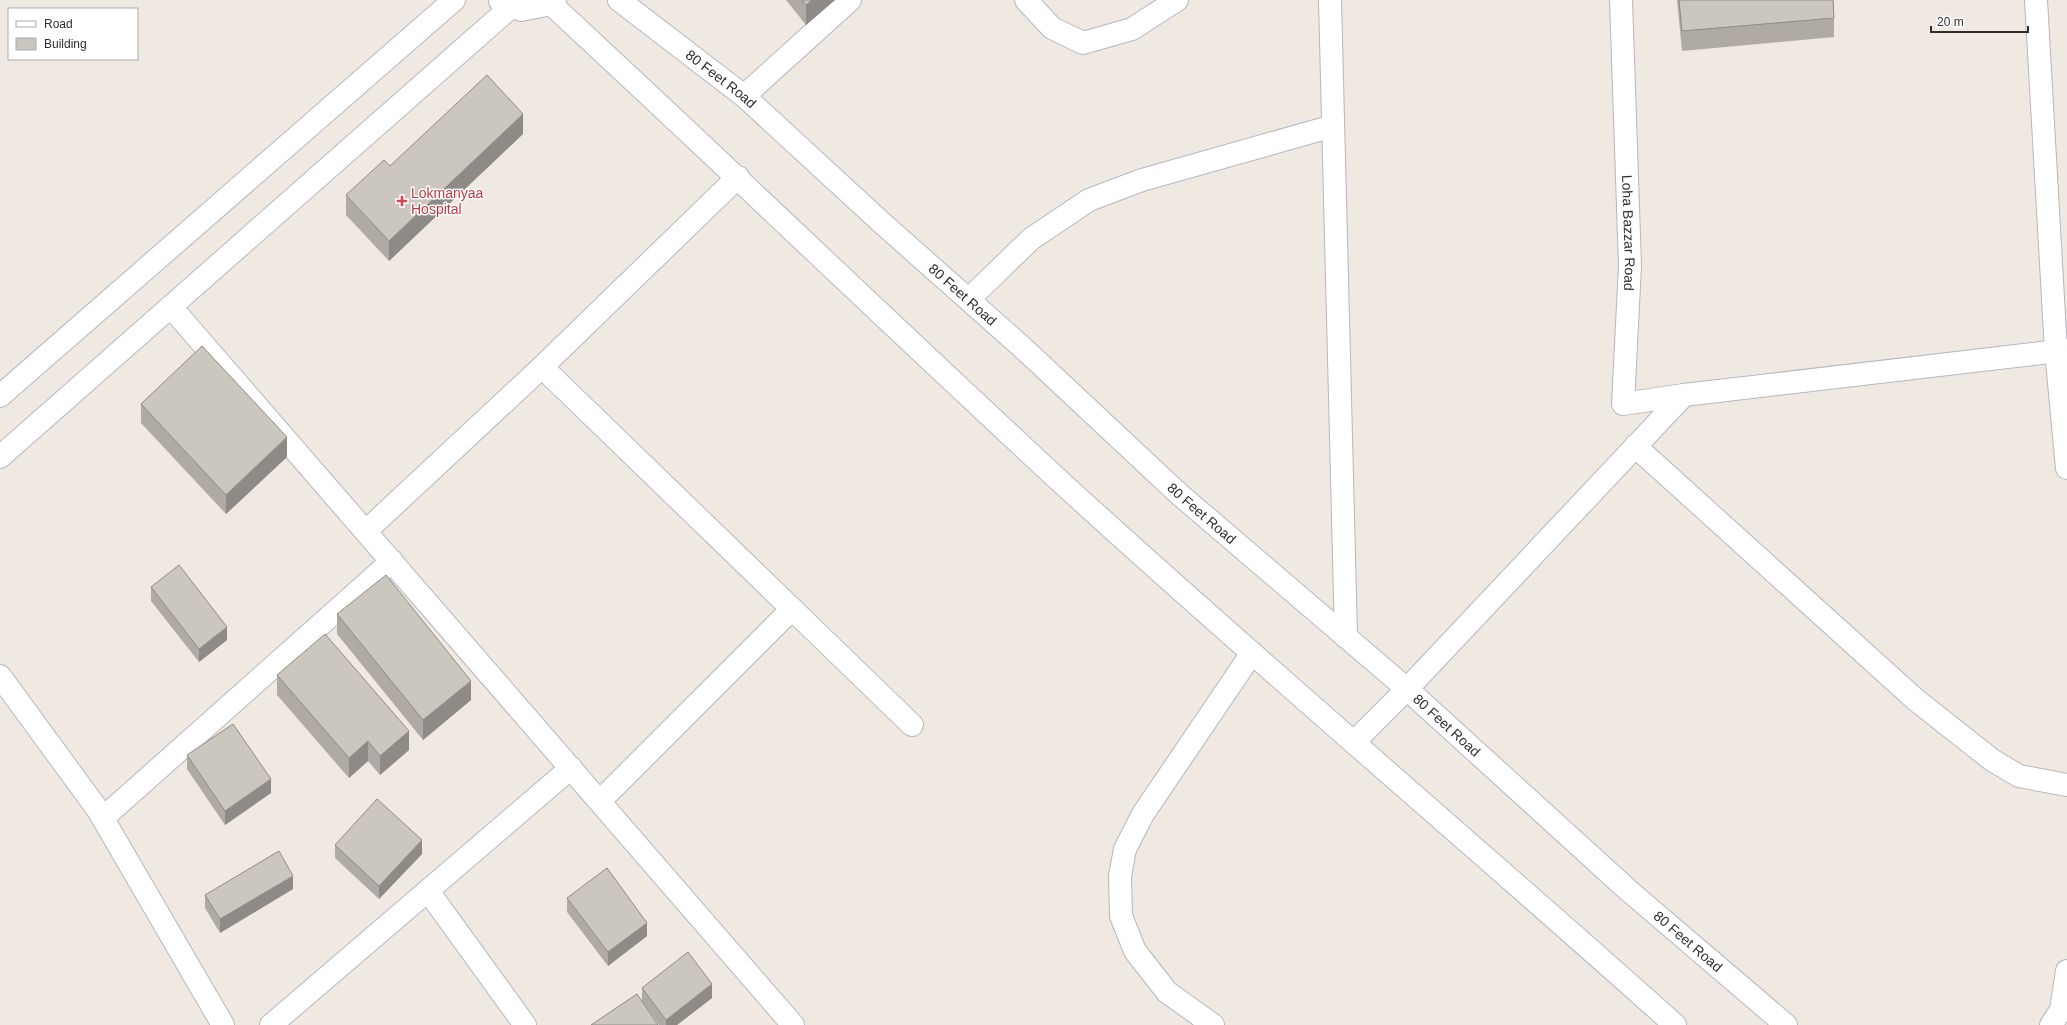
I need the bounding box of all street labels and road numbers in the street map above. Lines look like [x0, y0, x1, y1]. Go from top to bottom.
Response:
street label: 80 Feet Road [683, 46, 760, 111]
street label: Loha Bazzar Road [1619, 175, 1638, 291]
street label: 80 Feet Road [926, 260, 1000, 329]
street label: 80 Feet Road [1164, 479, 1239, 547]
street label: 80 Feet Road [1410, 691, 1484, 760]
street label: 80 Feet Road [1651, 908, 1726, 975]

